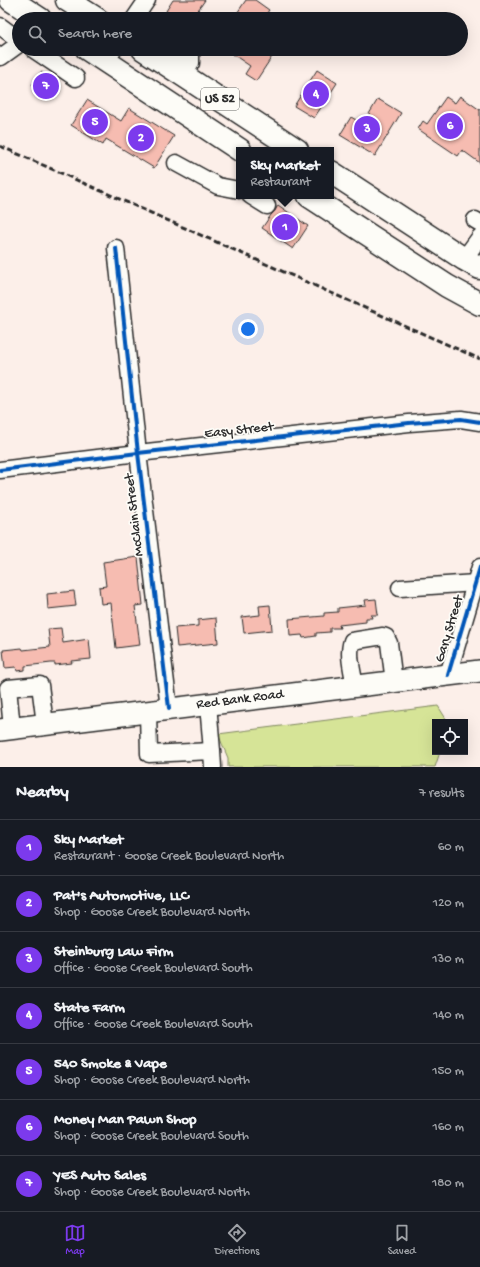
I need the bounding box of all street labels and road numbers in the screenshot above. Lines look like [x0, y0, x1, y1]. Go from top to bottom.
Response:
road number: US 52 [201, 88, 239, 110]
street label: Easy Street [204, 419, 276, 443]
street label: McClain Street [121, 471, 149, 557]
street label: Gary Street [432, 592, 469, 665]
street label: Red Bank Road [195, 686, 286, 714]

